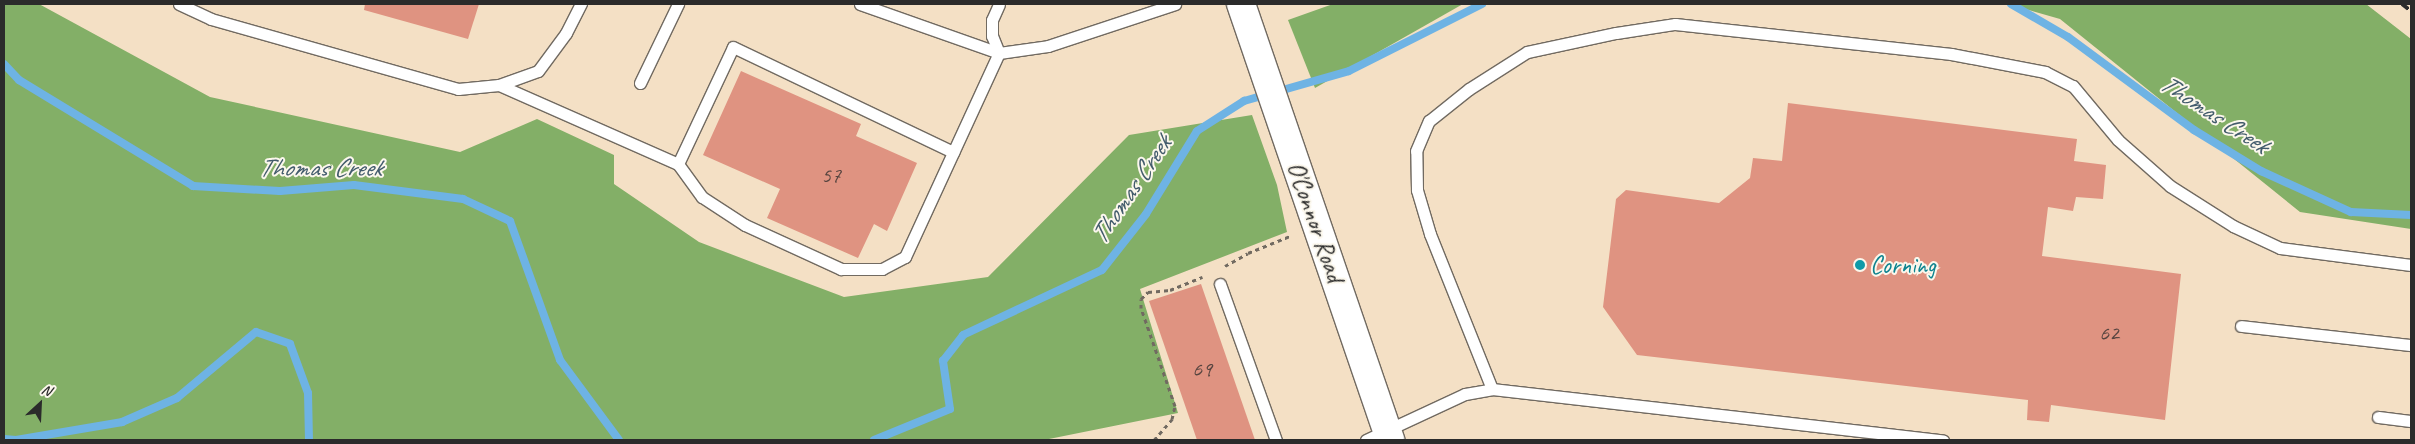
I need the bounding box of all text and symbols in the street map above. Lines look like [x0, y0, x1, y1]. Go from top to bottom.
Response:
water label: Thomas Creek [2154, 67, 2274, 161]
water label: Thomas Creek [1084, 130, 1178, 250]
water label: Thomas Creek [258, 152, 382, 184]
street label: O'Connor Road [1281, 158, 1349, 286]
house number: 57 [821, 163, 841, 189]
place label: Corning [1870, 250, 1936, 280]
marker: Corning [1854, 259, 1866, 271]
house number: 62 [2099, 321, 2119, 347]
house number: 69 [1192, 357, 1212, 383]
north arrow [15, 379, 65, 429]
text: N [39, 380, 54, 399]

